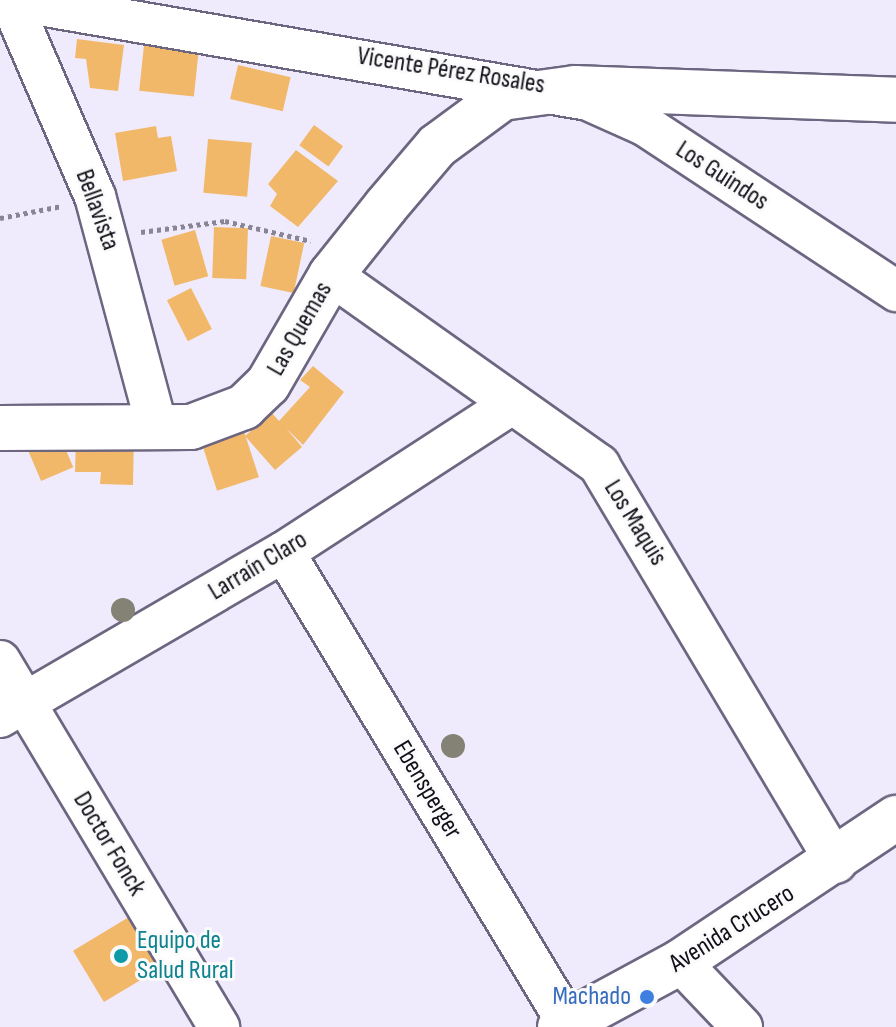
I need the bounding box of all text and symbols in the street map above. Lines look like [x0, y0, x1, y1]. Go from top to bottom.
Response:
street label: Vicente Pérez Rosales [355, 41, 547, 101]
street label: Los Guindos [670, 134, 774, 218]
street label: Bellavista [68, 165, 126, 255]
street label: Las Quemas [261, 276, 339, 382]
street label: Los Maquis [597, 474, 673, 572]
street label: Larraín Claro [203, 524, 313, 608]
street label: Ebensperger [386, 735, 468, 845]
street label: Doctor Fonck [66, 786, 152, 902]
street label: Avenida Crucero [664, 878, 800, 980]
place label: Equipo de Salud Rural [137, 925, 234, 986]
marker: Equipo de Salud Rural [112, 947, 130, 965]
place label: Machado [552, 981, 631, 1013]
marker: Machado [638, 988, 656, 1006]

